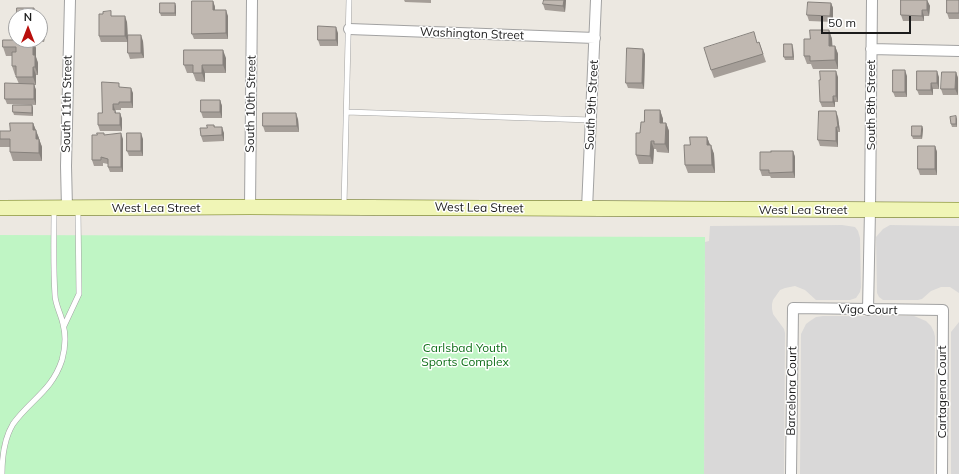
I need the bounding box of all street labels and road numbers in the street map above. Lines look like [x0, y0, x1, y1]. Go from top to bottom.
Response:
street label: Washington Street [420, 25, 524, 43]
street label: South 11th Street [59, 55, 75, 153]
street label: South 10th Street [243, 55, 259, 153]
street label: South 9th Street [582, 60, 602, 150]
street label: South 8th Street [864, 60, 878, 150]
street label: West Lea Street [434, 200, 524, 216]
street label: West Lea Street [112, 201, 200, 215]
street label: West Lea Street [759, 203, 847, 217]
street label: Vigo Court [838, 302, 898, 318]
street label: Barcelona Court [784, 346, 800, 436]
street label: Cartagena Court [935, 346, 949, 438]

